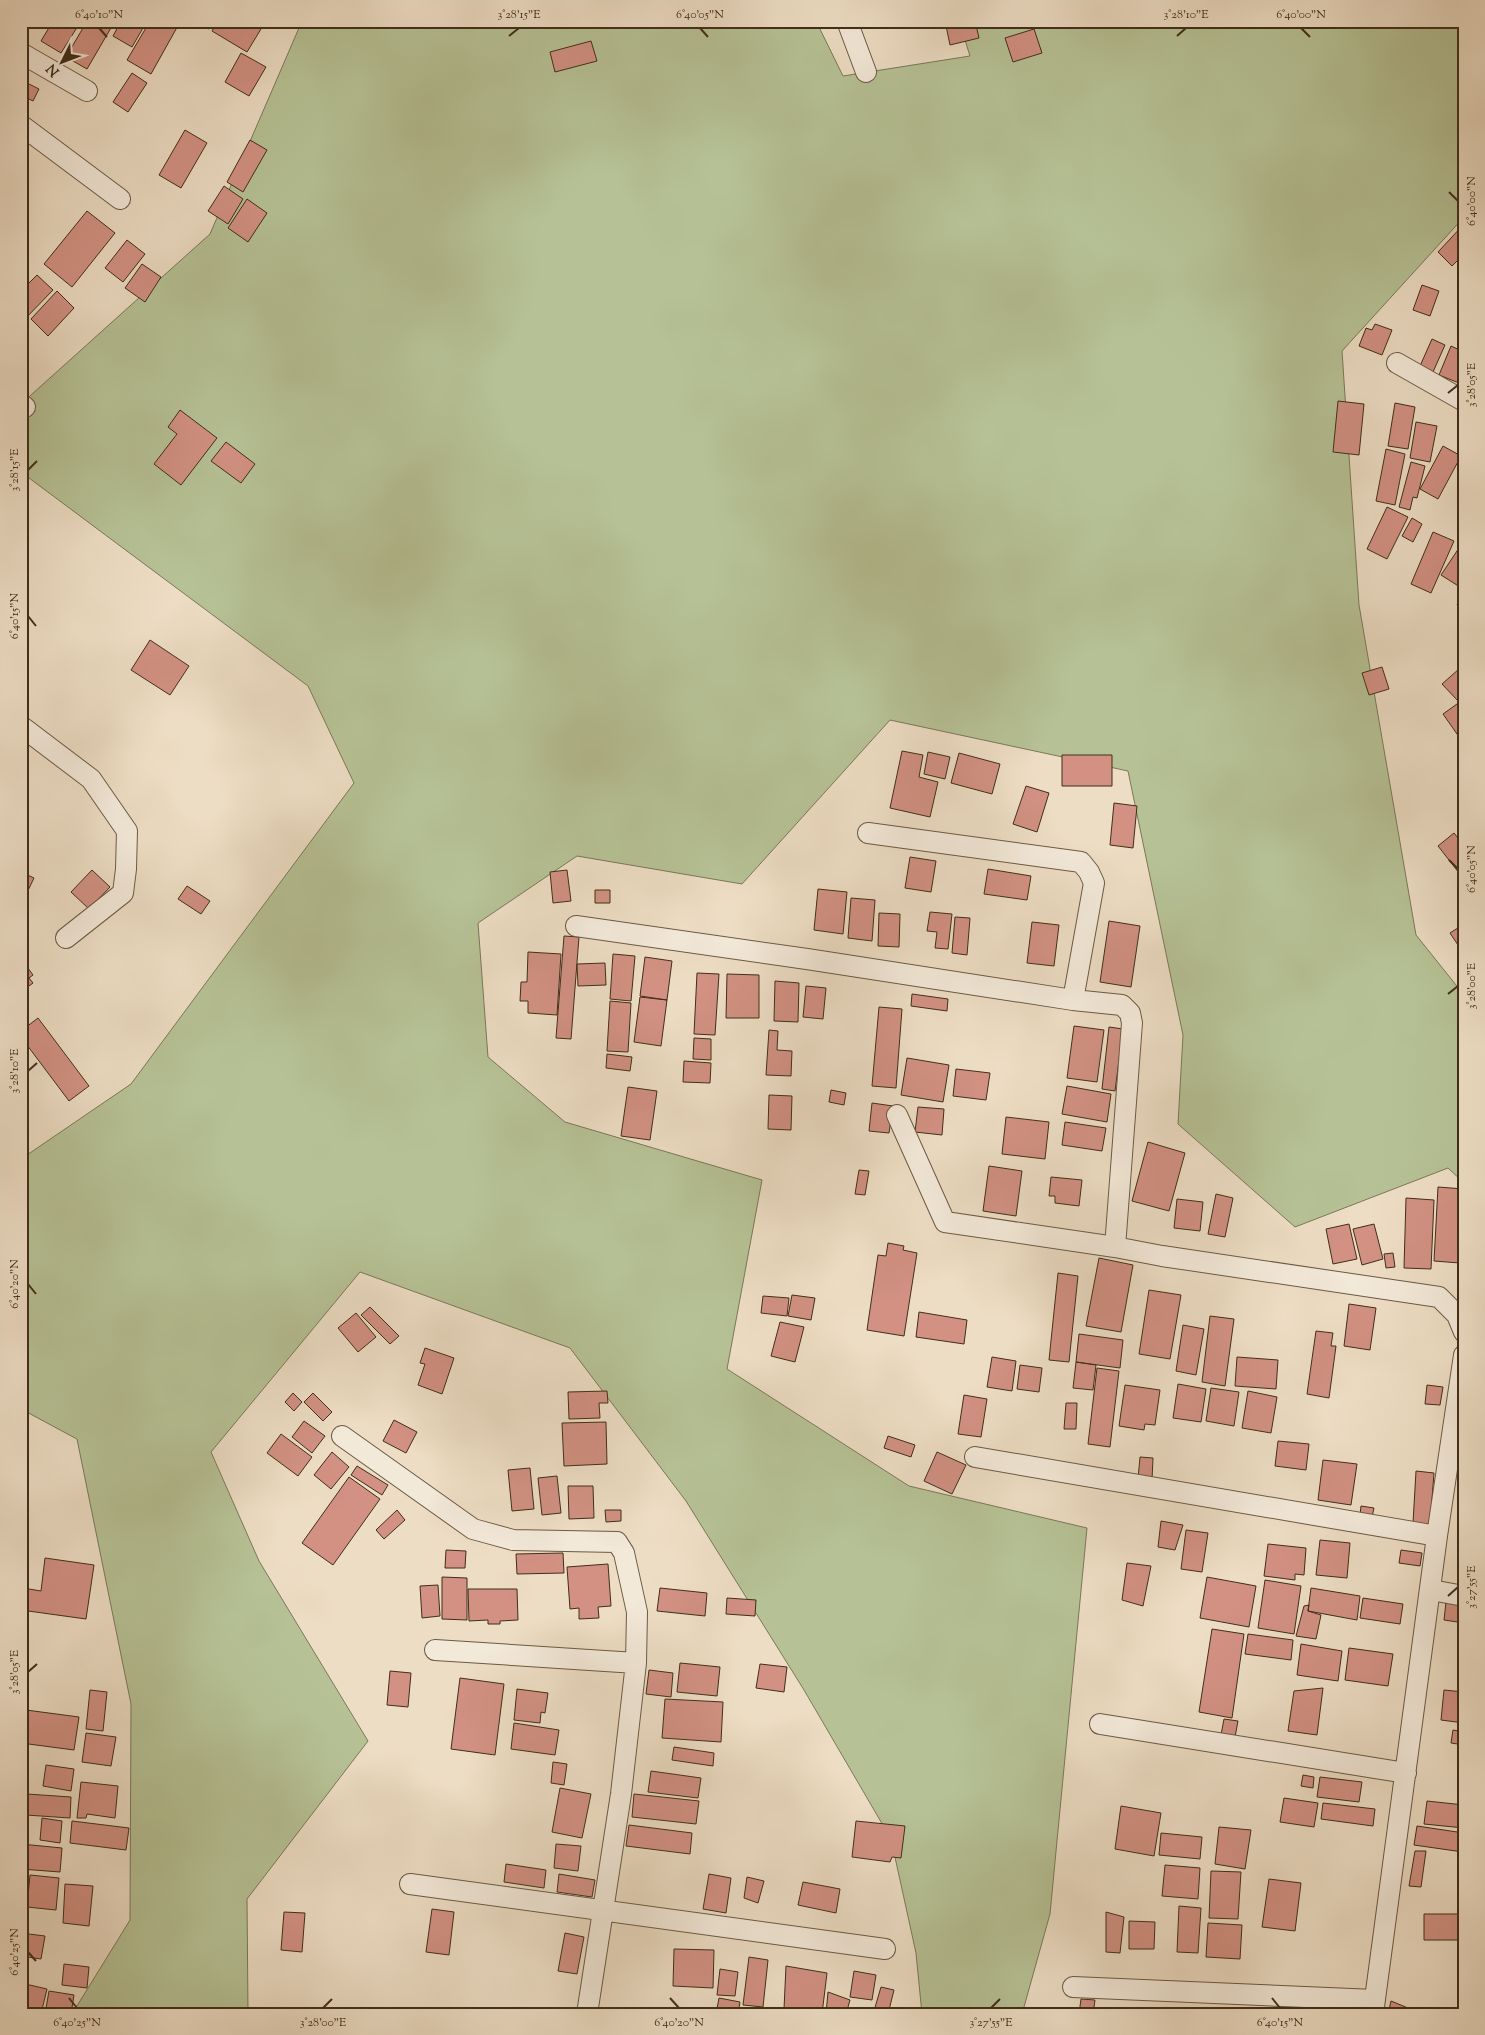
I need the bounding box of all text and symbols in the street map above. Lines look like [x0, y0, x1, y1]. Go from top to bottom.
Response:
text: 6°40'10"N [75, 6, 123, 24]
text: 3°28'15"E [497, 6, 541, 24]
text: 6°40'05"N [676, 6, 724, 24]
text: 3°28'10"E [1164, 6, 1209, 24]
text: 6°40'00"N [1276, 6, 1326, 24]
north arrow [38, 38, 88, 88]
text: N [43, 59, 65, 80]
text: 6°40'00"N [1463, 176, 1481, 226]
text: 3°28'05"E [1463, 362, 1481, 407]
text: 3°28'15"E [6, 448, 24, 492]
text: 6°40'15"N [6, 592, 24, 639]
text: 6°40'05"N [1463, 845, 1481, 893]
text: 3°28'00"E [1463, 962, 1481, 1009]
text: 3°28'10"E [6, 1048, 24, 1093]
text: 6°40'20"N [6, 1259, 24, 1309]
text: 3°27'55"E [1463, 1565, 1481, 1609]
text: 3°28'05"E [6, 1649, 24, 1694]
text: 6°40'25"N [6, 1928, 24, 1976]
text: 6°40'25"N [53, 2014, 101, 2032]
text: 3°28'00"E [300, 2014, 347, 2032]
text: 6°40'20"N [654, 2014, 704, 2032]
text: 3°27'55"E [969, 2014, 1013, 2032]
text: 6°40'15"N [1257, 2014, 1304, 2032]

